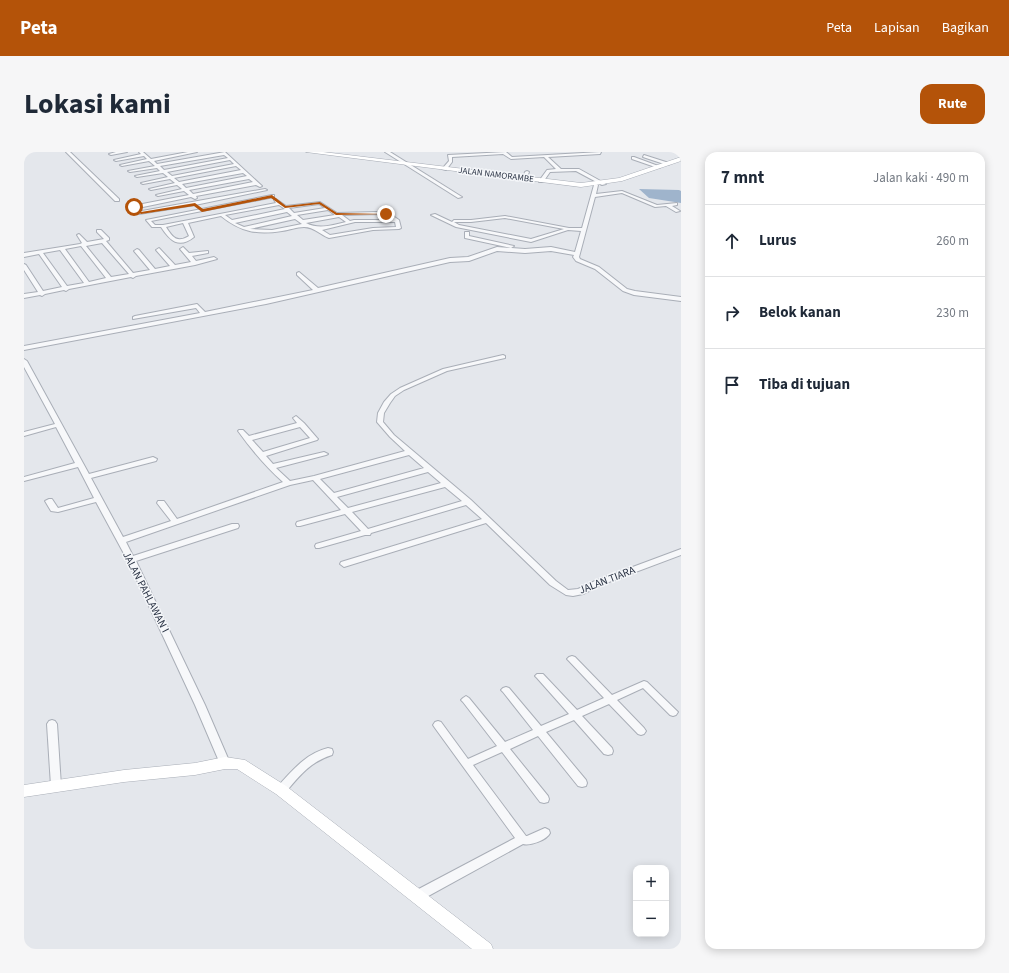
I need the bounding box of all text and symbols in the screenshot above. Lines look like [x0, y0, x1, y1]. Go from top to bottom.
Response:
text: Peta [20, 15, 57, 42]
text: Peta [826, 18, 852, 38]
text: Lapisan [874, 18, 920, 38]
text: Bagikan [942, 18, 989, 38]
text: Lokasi kami [24, 84, 171, 124]
button: Rute [920, 84, 985, 124]
street label: JALAN NAMORAMBE [458, 164, 535, 186]
text: 7 mnt [721, 166, 764, 190]
text: Jalan kaki · 490 m [873, 169, 969, 187]
route start [125, 198, 143, 216]
route end [377, 205, 395, 223]
icon: ahead [721, 230, 743, 252]
text: Lurus [759, 230, 796, 251]
text: 260 m [936, 232, 969, 250]
icon: right [721, 302, 743, 324]
text: Belok kanan [759, 302, 841, 323]
text: 230 m [936, 304, 969, 322]
icon: arrive [721, 374, 743, 396]
text: Tiba di tujuan [759, 374, 850, 395]
street label: JALAN PAHLAWAN I [119, 549, 173, 635]
street label: JALAN TIARA [577, 562, 637, 598]
map controls [633, 865, 669, 937]
button: + [633, 865, 669, 901]
button: − [633, 901, 669, 937]

